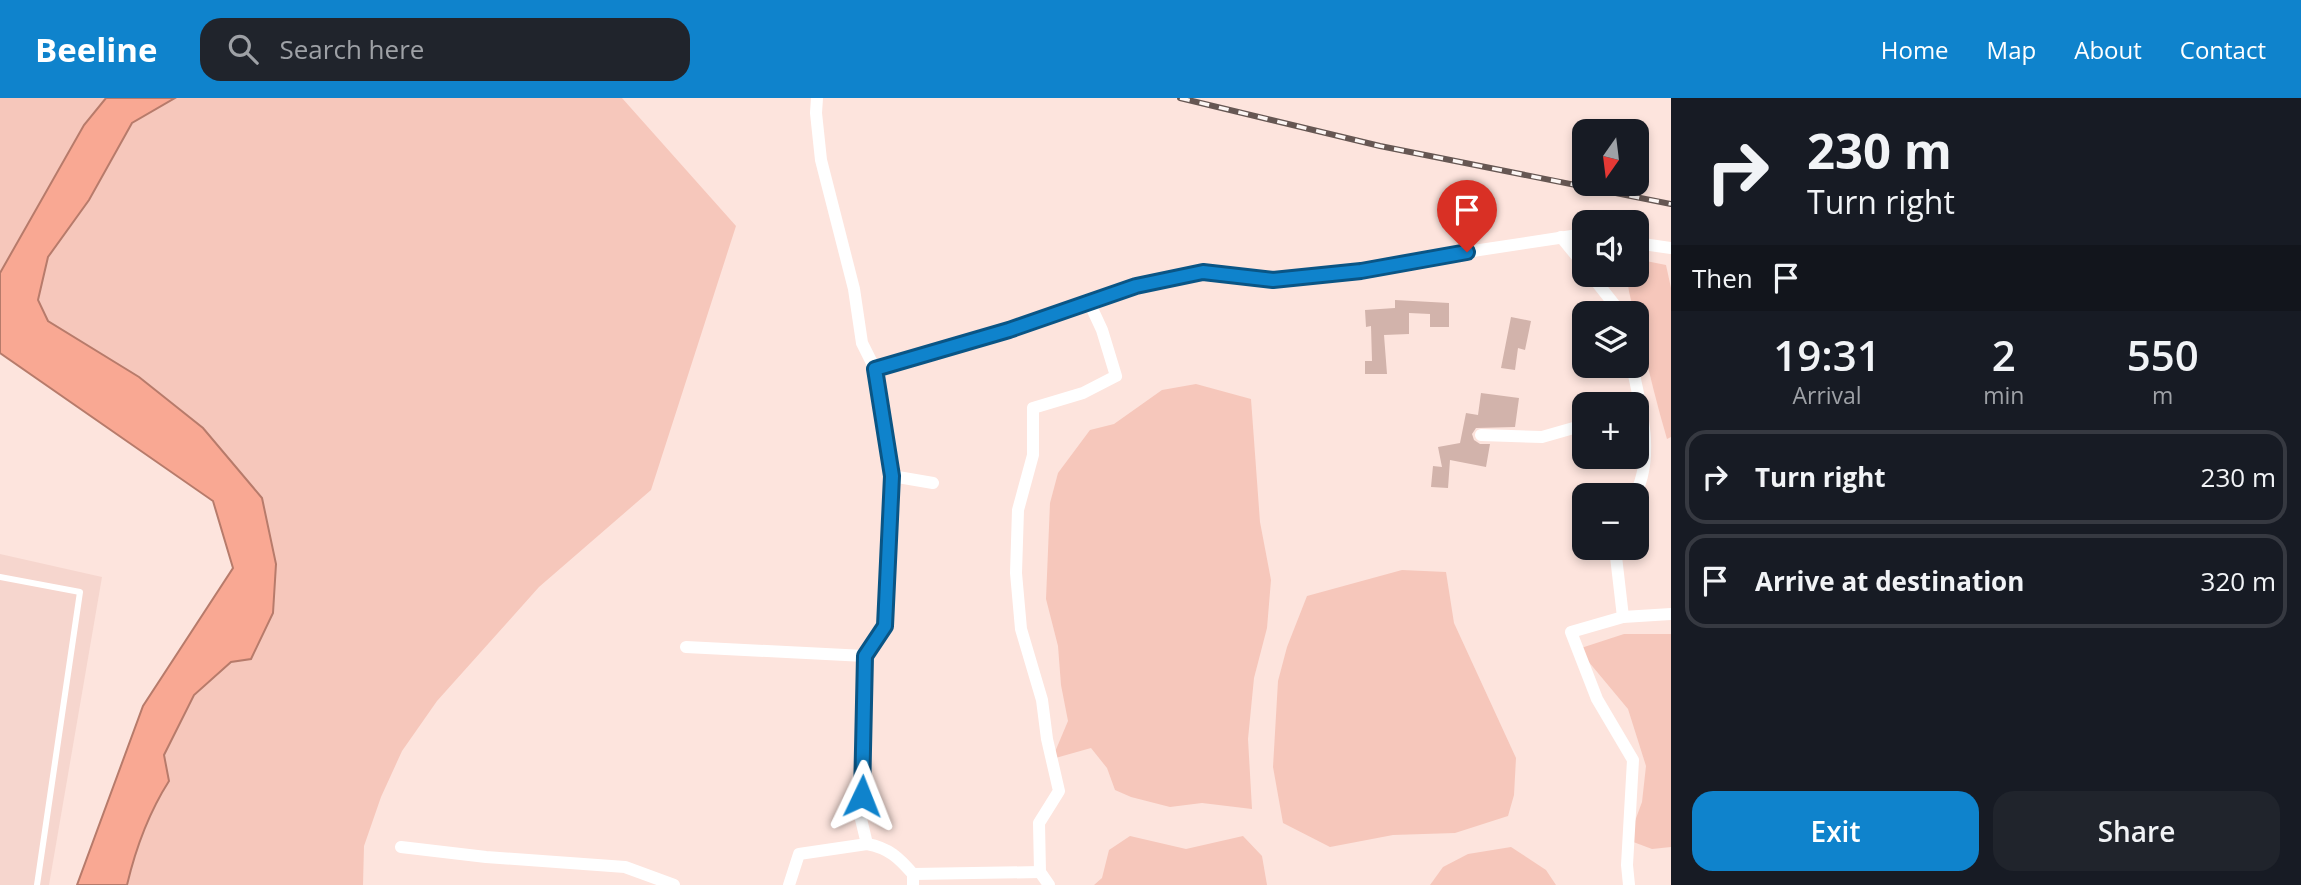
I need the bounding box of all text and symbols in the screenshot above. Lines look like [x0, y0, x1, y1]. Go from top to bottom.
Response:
search box [200, 18, 690, 81]
text: Beeline [35, 27, 158, 72]
icon: search [224, 30, 262, 68]
text: Search here [280, 31, 424, 67]
text: Home [1881, 33, 1949, 66]
text: Map [1987, 33, 2036, 66]
text: About [2074, 33, 2142, 66]
text: Contact [2180, 33, 2266, 66]
text: 230 m [1807, 117, 1952, 183]
north arrow [1572, 119, 1648, 196]
map controls [1572, 119, 1649, 560]
icon: right [1692, 126, 1783, 217]
pin [1437, 180, 1497, 252]
text: Turn right [1807, 180, 1955, 223]
icon: arrive [1448, 191, 1486, 229]
button: sound [1572, 210, 1649, 287]
icon: arrive [1767, 259, 1805, 297]
text: Then [1692, 260, 1753, 296]
button: layers [1572, 301, 1649, 378]
text: 19:31 [1773, 326, 1881, 383]
text: 2 [1992, 326, 2016, 383]
text: 550 [2127, 326, 2199, 383]
text: Arrival [1792, 379, 1862, 411]
text: min [1983, 379, 2024, 411]
text: m [2152, 379, 2173, 411]
button: + [1572, 392, 1649, 469]
icon: right [1696, 458, 1734, 496]
text: Turn right [1755, 459, 1886, 495]
text: 230 m [2201, 459, 2276, 495]
button: − [1572, 483, 1649, 560]
icon: arrive [1696, 562, 1734, 600]
text: Arrive at destination [1755, 563, 2024, 599]
text: 320 m [2201, 563, 2276, 599]
position arrow [825, 759, 899, 833]
button: Exit [1692, 791, 1979, 871]
button: Share [1993, 791, 2280, 871]

